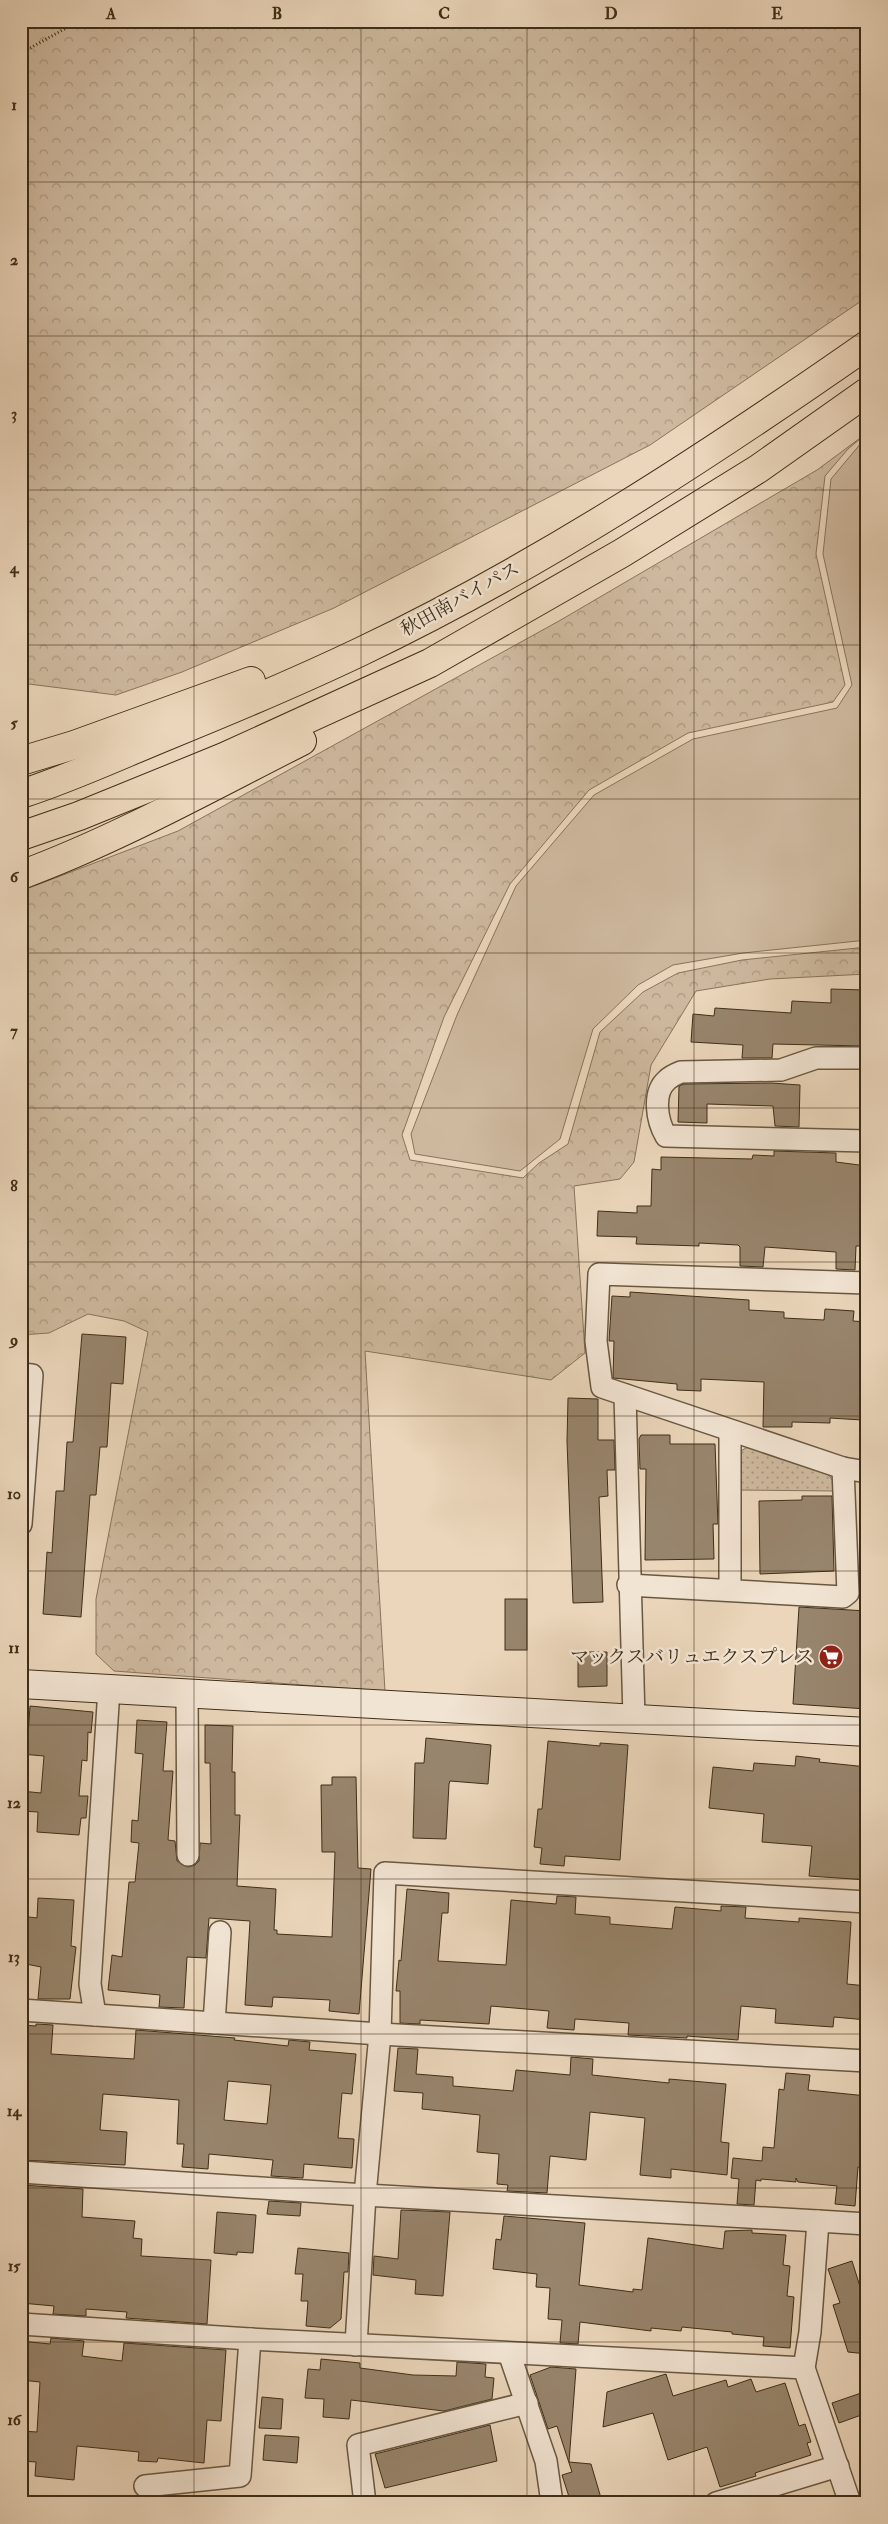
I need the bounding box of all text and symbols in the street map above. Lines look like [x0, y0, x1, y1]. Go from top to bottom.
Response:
text: A [105, 4, 117, 24]
text: B [272, 4, 282, 24]
text: C [438, 4, 450, 24]
text: D [604, 4, 618, 24]
text: E [771, 4, 783, 24]
text: 1 [11, 95, 17, 115]
text: 2 [10, 250, 18, 270]
text: 3 [11, 404, 17, 424]
street label: 秋田南バイパス [396, 556, 524, 642]
text: 4 [9, 558, 20, 578]
text: 5 [10, 713, 18, 733]
text: 6 [10, 867, 20, 887]
text: 7 [10, 1021, 18, 1041]
text: 8 [10, 1176, 18, 1196]
text: 9 [8, 1330, 18, 1350]
text: 10 [7, 1484, 21, 1504]
text: 11 [8, 1638, 20, 1658]
supermarket icon: マックスバリュエクスプレス [818, 1644, 844, 1670]
place label: マックスバリュエクスプレス [570, 1645, 814, 1669]
text: 12 [7, 1793, 21, 1813]
text: 13 [8, 1947, 20, 1967]
text: 14 [7, 2101, 23, 2121]
text: 15 [8, 2256, 21, 2276]
text: 16 [7, 2410, 23, 2430]

